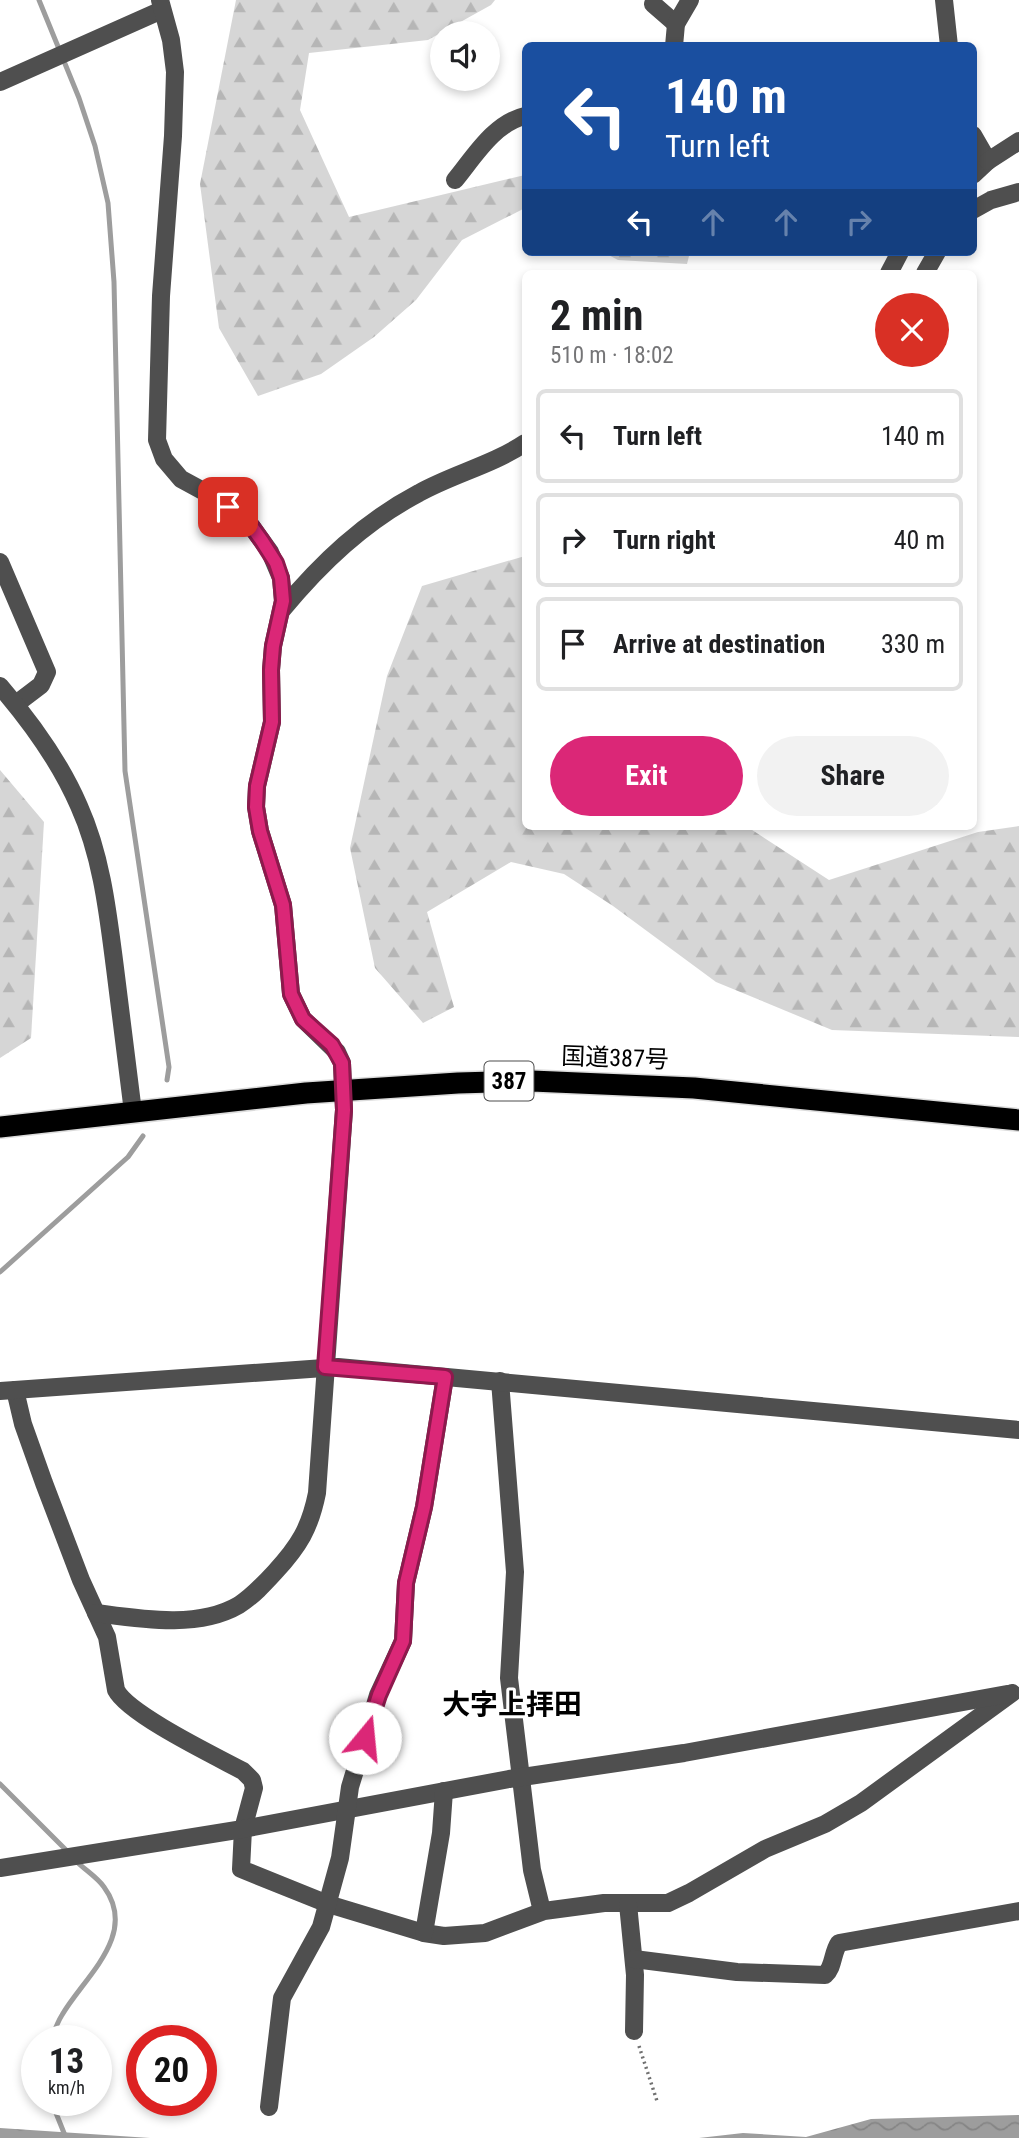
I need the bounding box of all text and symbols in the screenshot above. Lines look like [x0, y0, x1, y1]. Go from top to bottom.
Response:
map controls [430, 21, 500, 91]
button: sound [430, 21, 500, 91]
text: 140 m [665, 68, 787, 125]
icon: left [550, 70, 641, 161]
text: Turn left [665, 127, 770, 165]
icon: left [621, 203, 659, 241]
icon: ahead [694, 203, 732, 241]
icon: ahead [767, 203, 805, 241]
icon: right [840, 203, 878, 241]
text: 2 min [550, 291, 643, 340]
button: close [875, 293, 949, 367]
text: 510 m · 18:02 [550, 342, 674, 369]
icon: left [554, 417, 592, 455]
text: Turn left [613, 421, 702, 451]
text: 140 m [881, 421, 945, 451]
pin [198, 477, 258, 537]
icon: arrive [209, 488, 247, 526]
icon: right [554, 521, 592, 559]
text: Turn right [613, 525, 715, 555]
text: 40 m [894, 525, 945, 555]
icon: arrive [554, 625, 592, 663]
text: Arrive at destination [613, 629, 825, 659]
text: 330 m [881, 629, 945, 659]
button: Exit [550, 736, 743, 816]
button: Share [757, 736, 949, 816]
street label: 国道387号 [561, 1042, 669, 1074]
road number: 387 [484, 1062, 534, 1100]
district label: 大字上拝田 [442, 1688, 582, 1721]
position arrow [328, 1701, 402, 1775]
speed limit sign: 20 [126, 2025, 217, 2116]
text: 13 [49, 2041, 84, 2082]
text: km/h [48, 2077, 85, 2098]

